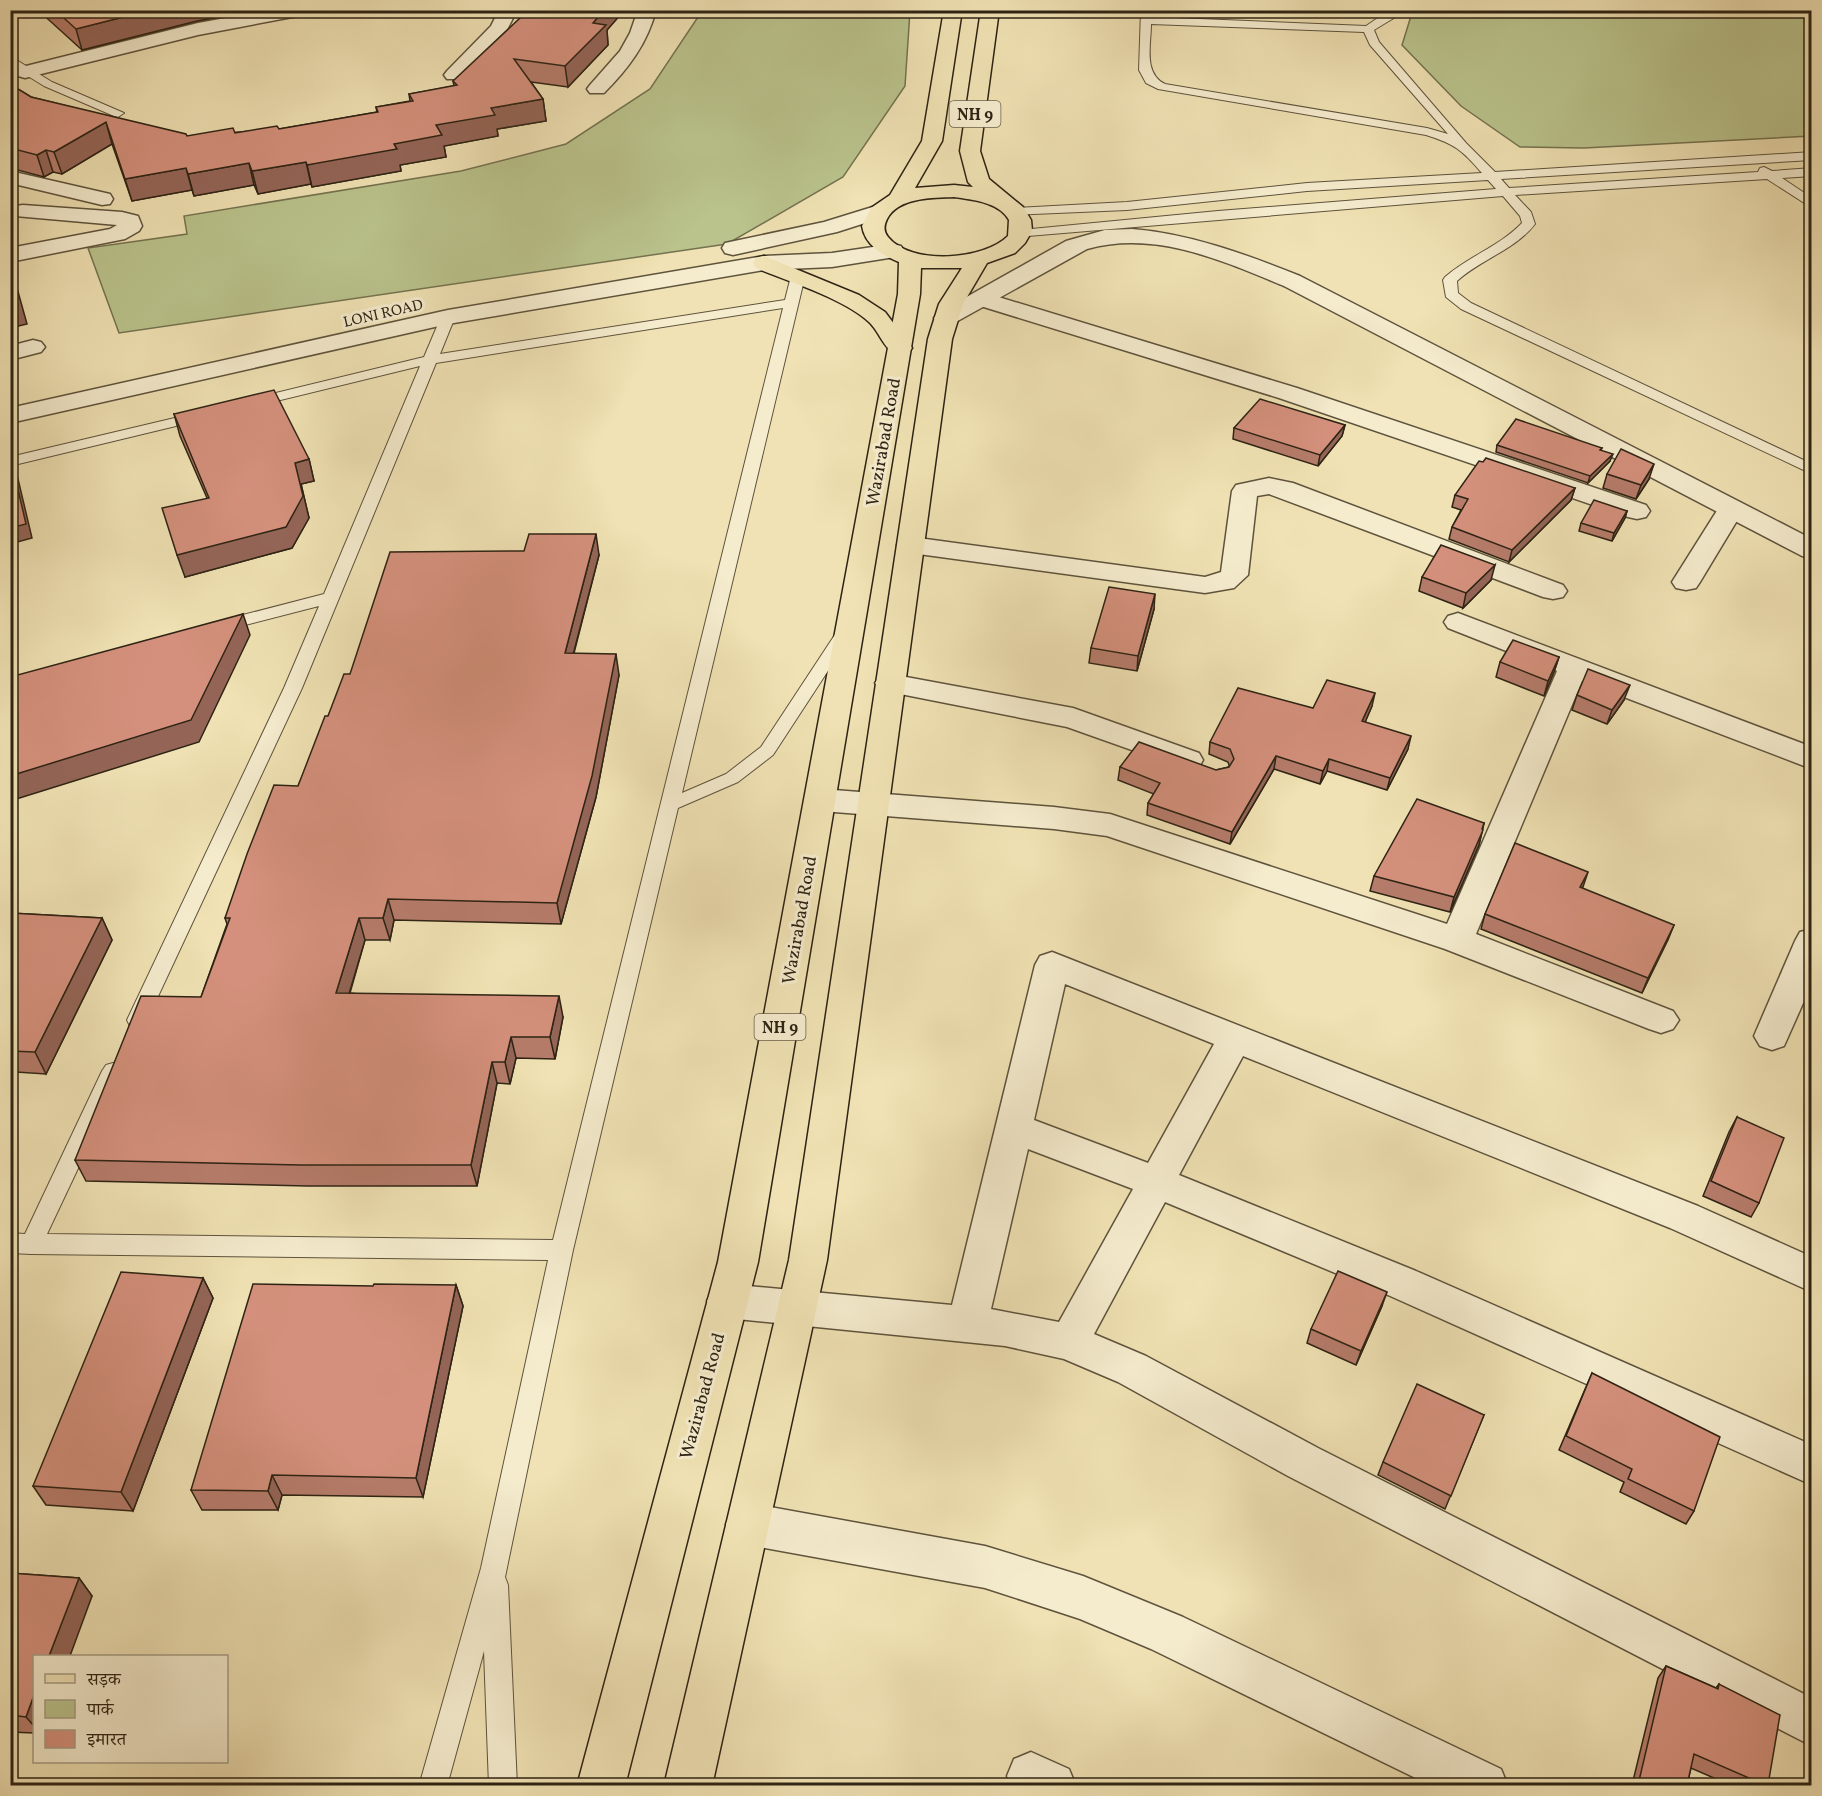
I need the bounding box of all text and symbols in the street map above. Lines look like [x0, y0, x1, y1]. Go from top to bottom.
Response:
road number: NH 9 [950, 101, 1000, 127]
street label: LONI ROAD [341, 295, 425, 334]
street label: Wazirabad Road [861, 376, 908, 508]
street label: Wazirabad Road [777, 854, 824, 986]
road number: NH 9 [754, 1014, 806, 1040]
street label: Wazirabad Road [675, 1330, 732, 1462]
legend [33, 1655, 228, 1763]
text: सड़क [86, 1668, 122, 1693]
text: पार्क [86, 1698, 115, 1723]
text: इमारत [86, 1728, 127, 1753]

